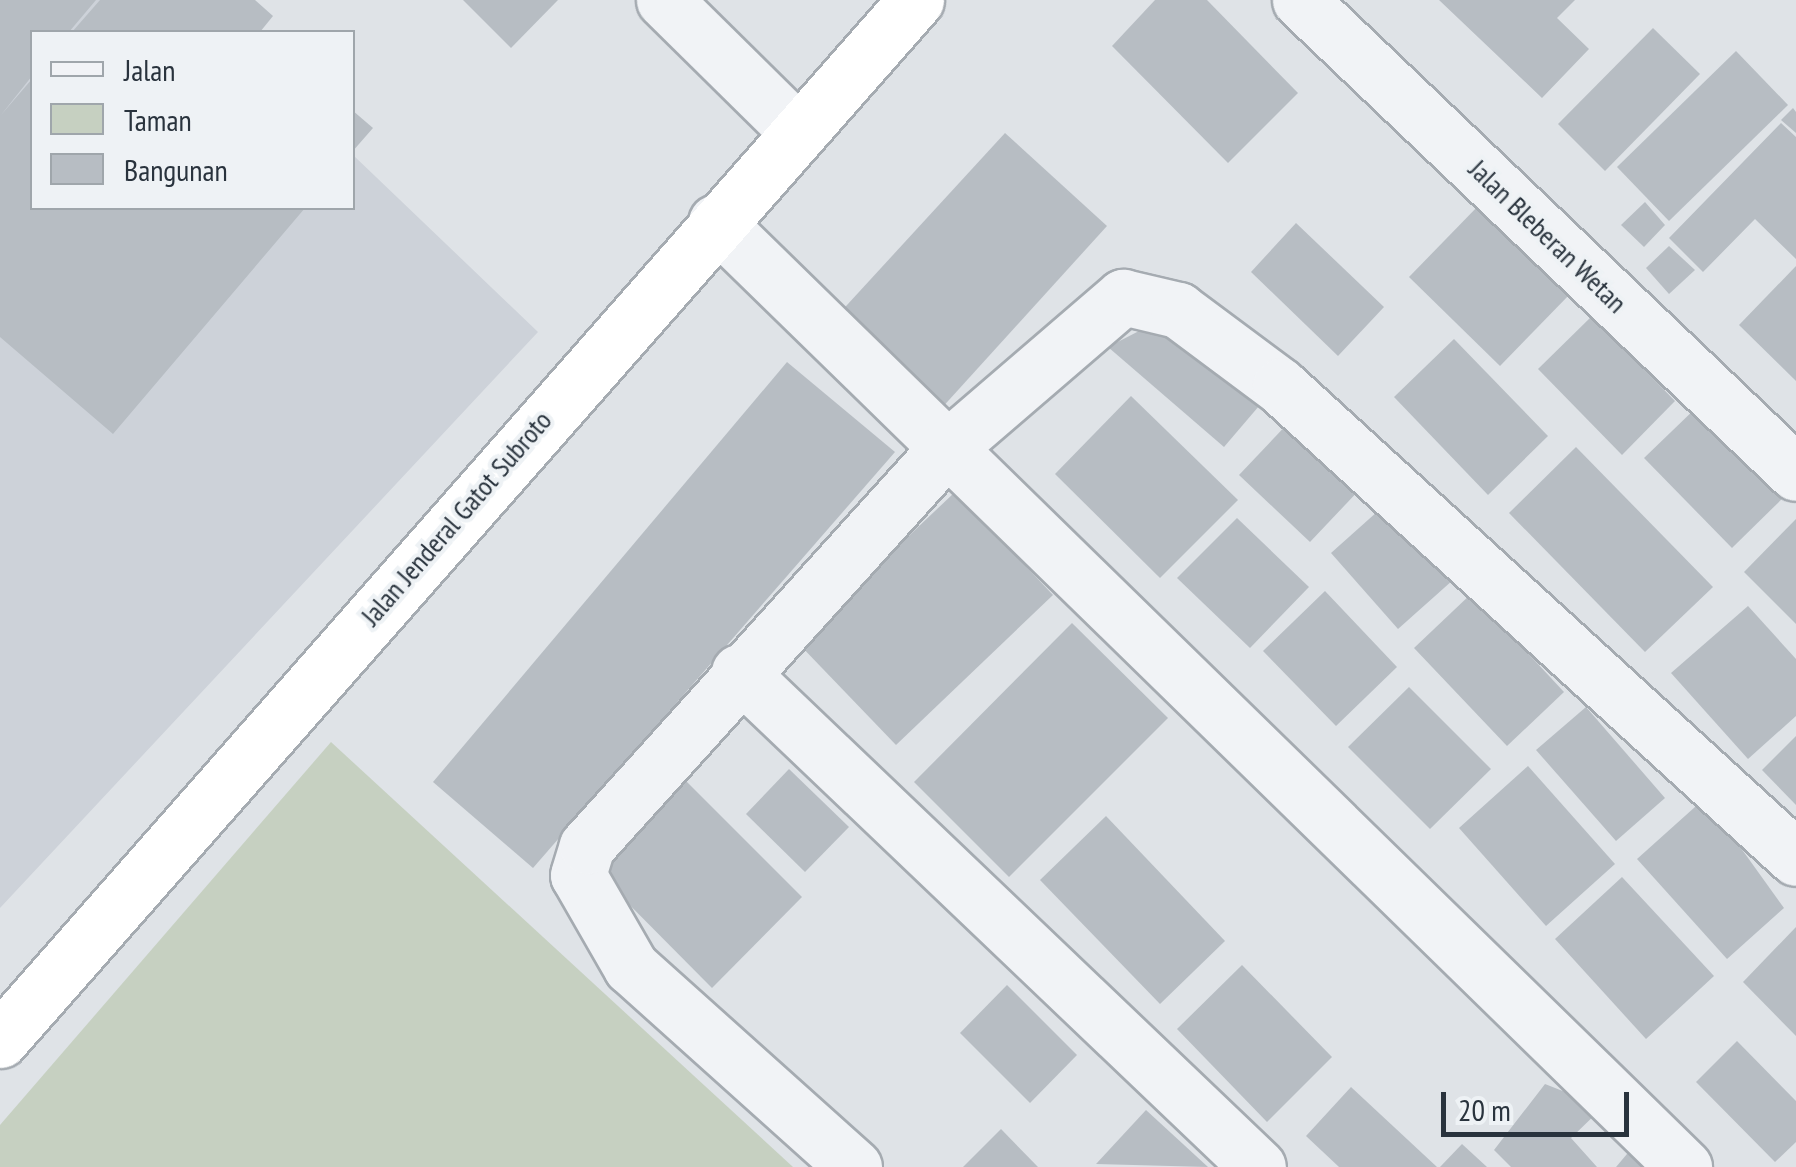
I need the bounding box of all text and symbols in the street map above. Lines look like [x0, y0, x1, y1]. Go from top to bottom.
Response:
legend [30, 30, 355, 210]
text: Jalan [124, 50, 175, 89]
text: Taman [124, 100, 192, 139]
text: Bangunan [124, 150, 228, 189]
street label: Jalan Bleberan Wetan [1462, 152, 1634, 320]
street label: Jalan Jenderal Gatot Subroto [354, 404, 558, 632]
scale bar [1446, 1072, 1634, 1134]
text: 20 m [1458, 1090, 1511, 1129]

